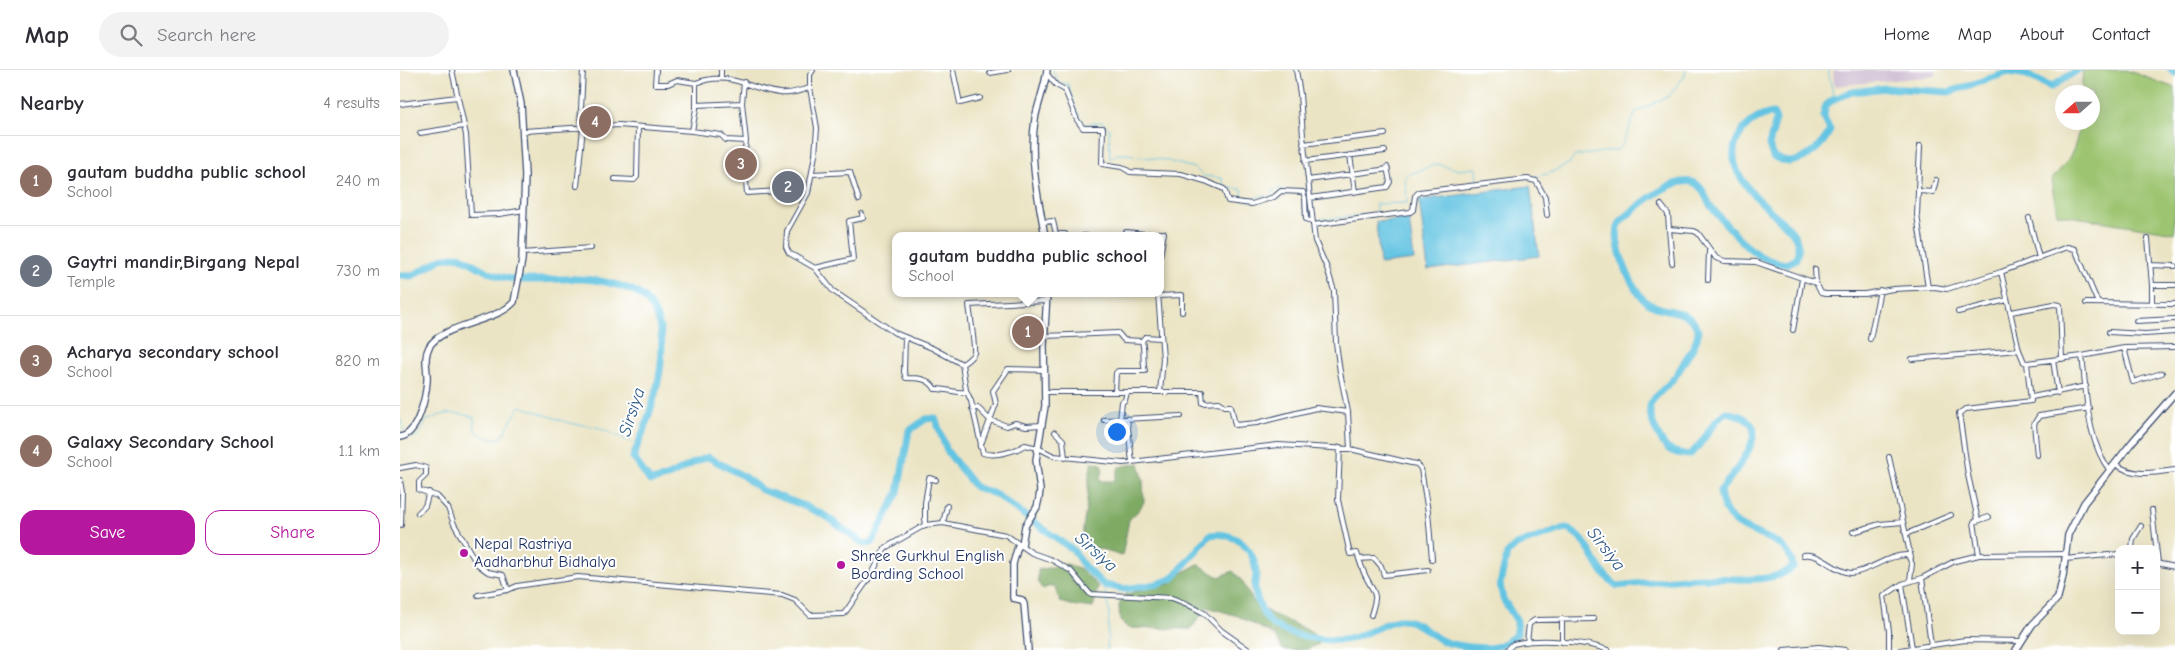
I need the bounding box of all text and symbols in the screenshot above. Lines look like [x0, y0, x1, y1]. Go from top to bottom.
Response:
search box [99, 12, 449, 57]
text: Map [25, 21, 69, 49]
icon: search [117, 21, 145, 49]
text: Search here [157, 24, 256, 46]
text: Home [1883, 24, 1930, 45]
text: Map [1958, 24, 1992, 45]
text: About [2020, 24, 2064, 45]
text: Contact [2092, 24, 2150, 45]
north arrow [2055, 85, 2100, 130]
text: Nearby [20, 91, 84, 115]
text: 4 results [323, 94, 380, 112]
pin: 4 [579, 103, 611, 141]
pin: 3 [725, 145, 757, 183]
text: gautam buddha public school [67, 161, 306, 183]
pin: 2 [772, 168, 804, 206]
text: 1 [33, 172, 39, 190]
text: 240 m [336, 172, 380, 190]
text: School [67, 183, 113, 201]
popup [892, 232, 1164, 297]
text: gautam buddha public school [908, 245, 1148, 267]
text: Gaytri mandir,Birgang Nepal [67, 251, 300, 273]
text: 2 [32, 262, 40, 280]
text: 730 m [336, 262, 380, 280]
text: School [908, 267, 954, 285]
text: Temple [67, 273, 115, 291]
pin: 1 [1012, 313, 1044, 351]
text: Acharya secondary school [67, 341, 279, 363]
text: 3 [32, 352, 40, 370]
text: 820 m [335, 352, 380, 370]
text: School [67, 363, 113, 381]
water label: Sirsiya [614, 385, 650, 439]
your location [1104, 419, 1130, 445]
text: Galaxy Secondary School [67, 431, 274, 453]
text: 4 [32, 442, 40, 460]
text: 1.1 km [339, 442, 380, 460]
text: School [67, 453, 113, 471]
button: Save [20, 510, 195, 555]
button: Share [205, 510, 380, 555]
water label: Sirsiya [1582, 523, 1630, 575]
water label: Sirsiya [1070, 527, 1122, 577]
place label: Nepal Rastriya Aadharbhut Bidhalya [474, 535, 616, 571]
map controls [2115, 545, 2160, 635]
button: + [2115, 545, 2160, 590]
marker: Nepal Rastriya Aadharbhut Bidhalya [458, 547, 470, 559]
place label: Shree Gurkhul English Boarding School [851, 547, 1005, 583]
marker: Shree Gurkhul English Boarding School [835, 559, 847, 571]
button: − [2115, 590, 2160, 635]

